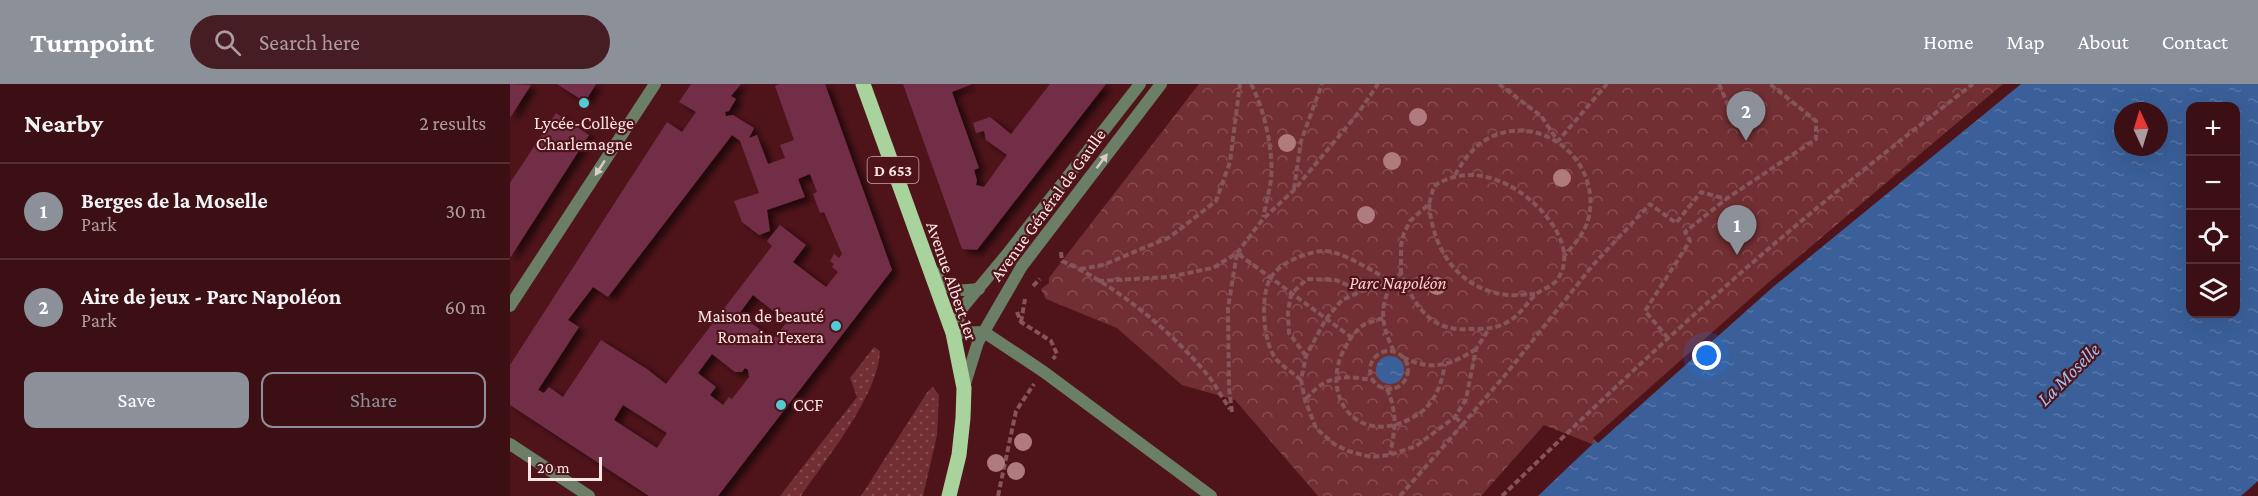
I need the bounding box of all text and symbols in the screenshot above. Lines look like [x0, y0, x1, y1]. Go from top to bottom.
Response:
search box [190, 15, 610, 69]
icon: search [211, 26, 244, 59]
text: Turnpoint [30, 27, 154, 58]
text: Search here [259, 30, 360, 55]
text: Home [1923, 30, 1973, 54]
text: Map [2006, 30, 2045, 54]
text: About [2078, 30, 2129, 54]
text: Contact [2162, 30, 2228, 54]
pin: 2 [1726, 92, 1766, 141]
marker: Lycée-Collège Charlemagne [577, 96, 591, 110]
north arrow [2114, 102, 2168, 156]
map controls [2186, 102, 2240, 318]
button: + [2186, 102, 2240, 156]
text: Nearby [24, 109, 103, 138]
text: 2 results [419, 112, 486, 134]
place label: Lycée-Collège Charlemagne [534, 113, 634, 154]
street label: Avenue Général de Gaulle [986, 125, 1110, 285]
one-way arrow [1096, 153, 1108, 168]
button: − [2186, 156, 2240, 210]
road number: D 653 [868, 157, 919, 183]
one-way arrow [595, 160, 606, 176]
text: Berges de la Moselle [81, 188, 268, 213]
text: 1 [40, 200, 47, 222]
text: 30 m [445, 200, 486, 222]
pin: 1 [1718, 206, 1756, 255]
button: locate [2186, 210, 2240, 264]
text: Park [81, 213, 117, 235]
street label: Avenue Albert 1er [922, 219, 982, 344]
button: layers [2186, 264, 2240, 318]
park label: Parc Napoléon [1349, 273, 1447, 293]
text: Aire de jeux - Parc Napoléon [81, 284, 341, 309]
text: 2 [38, 296, 49, 318]
text: 60 m [445, 296, 486, 318]
place label: Maison de beauté Romain Texera [697, 306, 824, 347]
text: Park [81, 309, 117, 331]
marker: Maison de beauté Romain Texera [829, 319, 843, 333]
water label: La Moselle [2032, 338, 2104, 410]
your location [1692, 341, 1721, 370]
button: Save [24, 372, 249, 428]
button: Share [261, 372, 486, 428]
place label: CCF [793, 395, 823, 415]
marker: CCF [774, 398, 788, 412]
scale bar [528, 454, 602, 482]
text: 20 m [537, 459, 570, 476]

